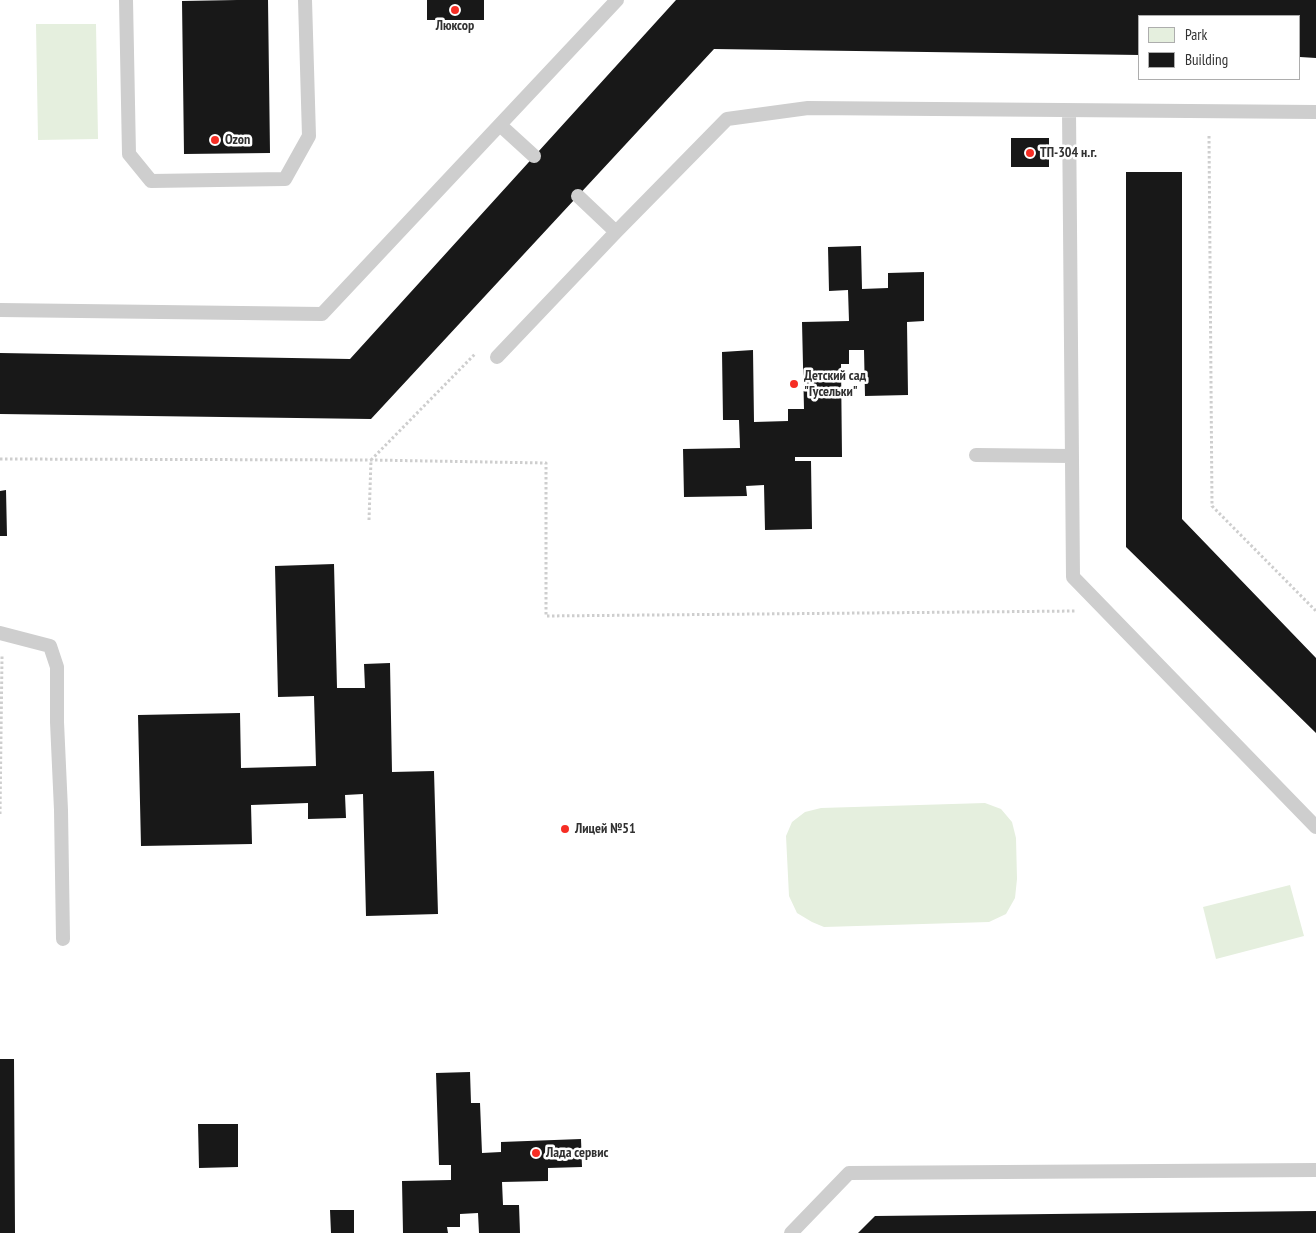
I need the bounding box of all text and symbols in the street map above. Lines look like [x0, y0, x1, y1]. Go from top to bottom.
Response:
marker: Люксор [449, 4, 461, 16]
legend [1138, 15, 1301, 80]
place label: Люксор [436, 18, 474, 34]
text: Park [1185, 25, 1207, 44]
text: Building [1185, 50, 1228, 69]
place label: Ozon [225, 132, 250, 148]
marker: Ozon [209, 134, 221, 146]
place label: ТП-304 н.г. [1040, 145, 1097, 161]
marker: ТП-304 н.г. [1024, 147, 1036, 159]
place label: Детский сад "Гусельки" [804, 368, 866, 401]
marker: Детский сад "Гусельки" [788, 378, 800, 390]
place label: Лицей №51 [575, 821, 636, 837]
marker: Лицей №51 [559, 823, 571, 835]
place label: Лада сервис [546, 1145, 608, 1161]
marker: Лада сервис [530, 1147, 542, 1159]

